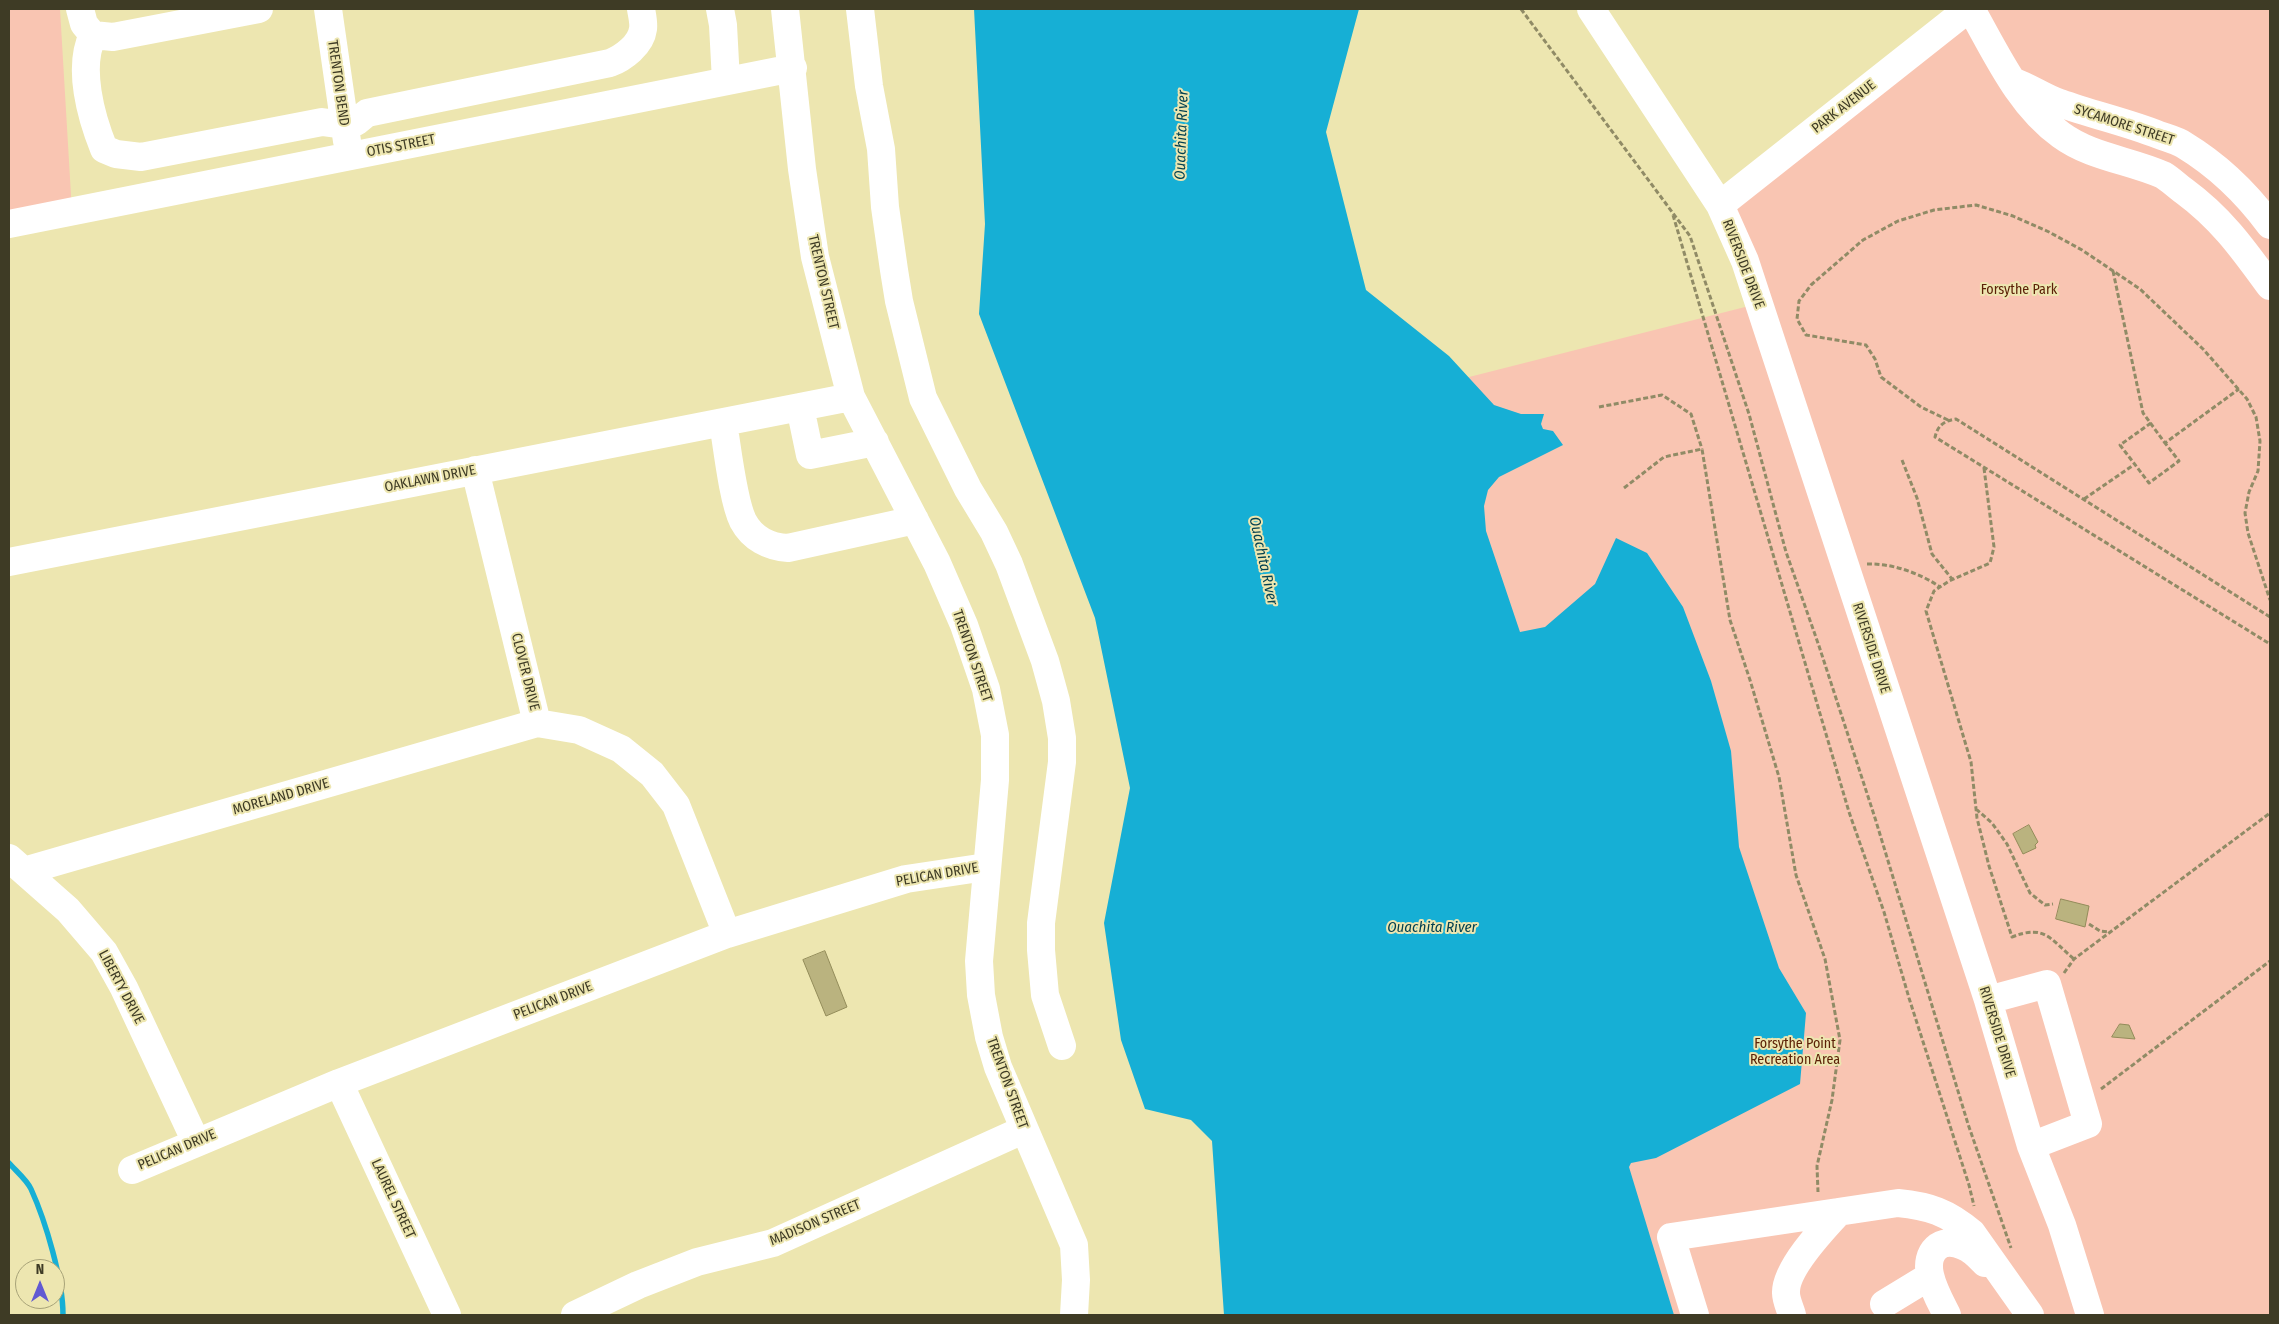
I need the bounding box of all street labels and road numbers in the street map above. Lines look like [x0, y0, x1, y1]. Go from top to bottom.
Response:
street label: TRENTON BEND [324, 39, 352, 127]
street label: PARK AVENUE [1809, 77, 1879, 137]
street label: SYCAMORE STREET [2072, 101, 2176, 149]
street label: OTIS STREET [366, 131, 436, 161]
street label: RIVERSIDE DRIVE [1718, 217, 1768, 311]
street label: TRENTON STREET [804, 233, 842, 331]
street label: OAKLAWN DRIVE [383, 462, 477, 496]
street label: RIVERSIDE DRIVE [1848, 601, 1894, 695]
street label: TRENTON STREET [948, 608, 996, 704]
street label: CLOVER DRIVE [507, 632, 543, 712]
street label: MORELAND DRIVE [231, 775, 331, 819]
street label: PELICAN DRIVE [895, 860, 979, 890]
street label: LIBERTY DRIVE [94, 947, 148, 1027]
street label: PELICAN DRIVE [511, 978, 595, 1024]
street label: RIVERSIDE DRIVE [1975, 984, 2019, 1080]
street label: TRENTON STREET [983, 1035, 1031, 1131]
street label: PELICAN DRIVE [135, 1126, 219, 1174]
street label: LAUREL STREET [367, 1157, 419, 1241]
street label: MADISON STREET [767, 1196, 863, 1250]

